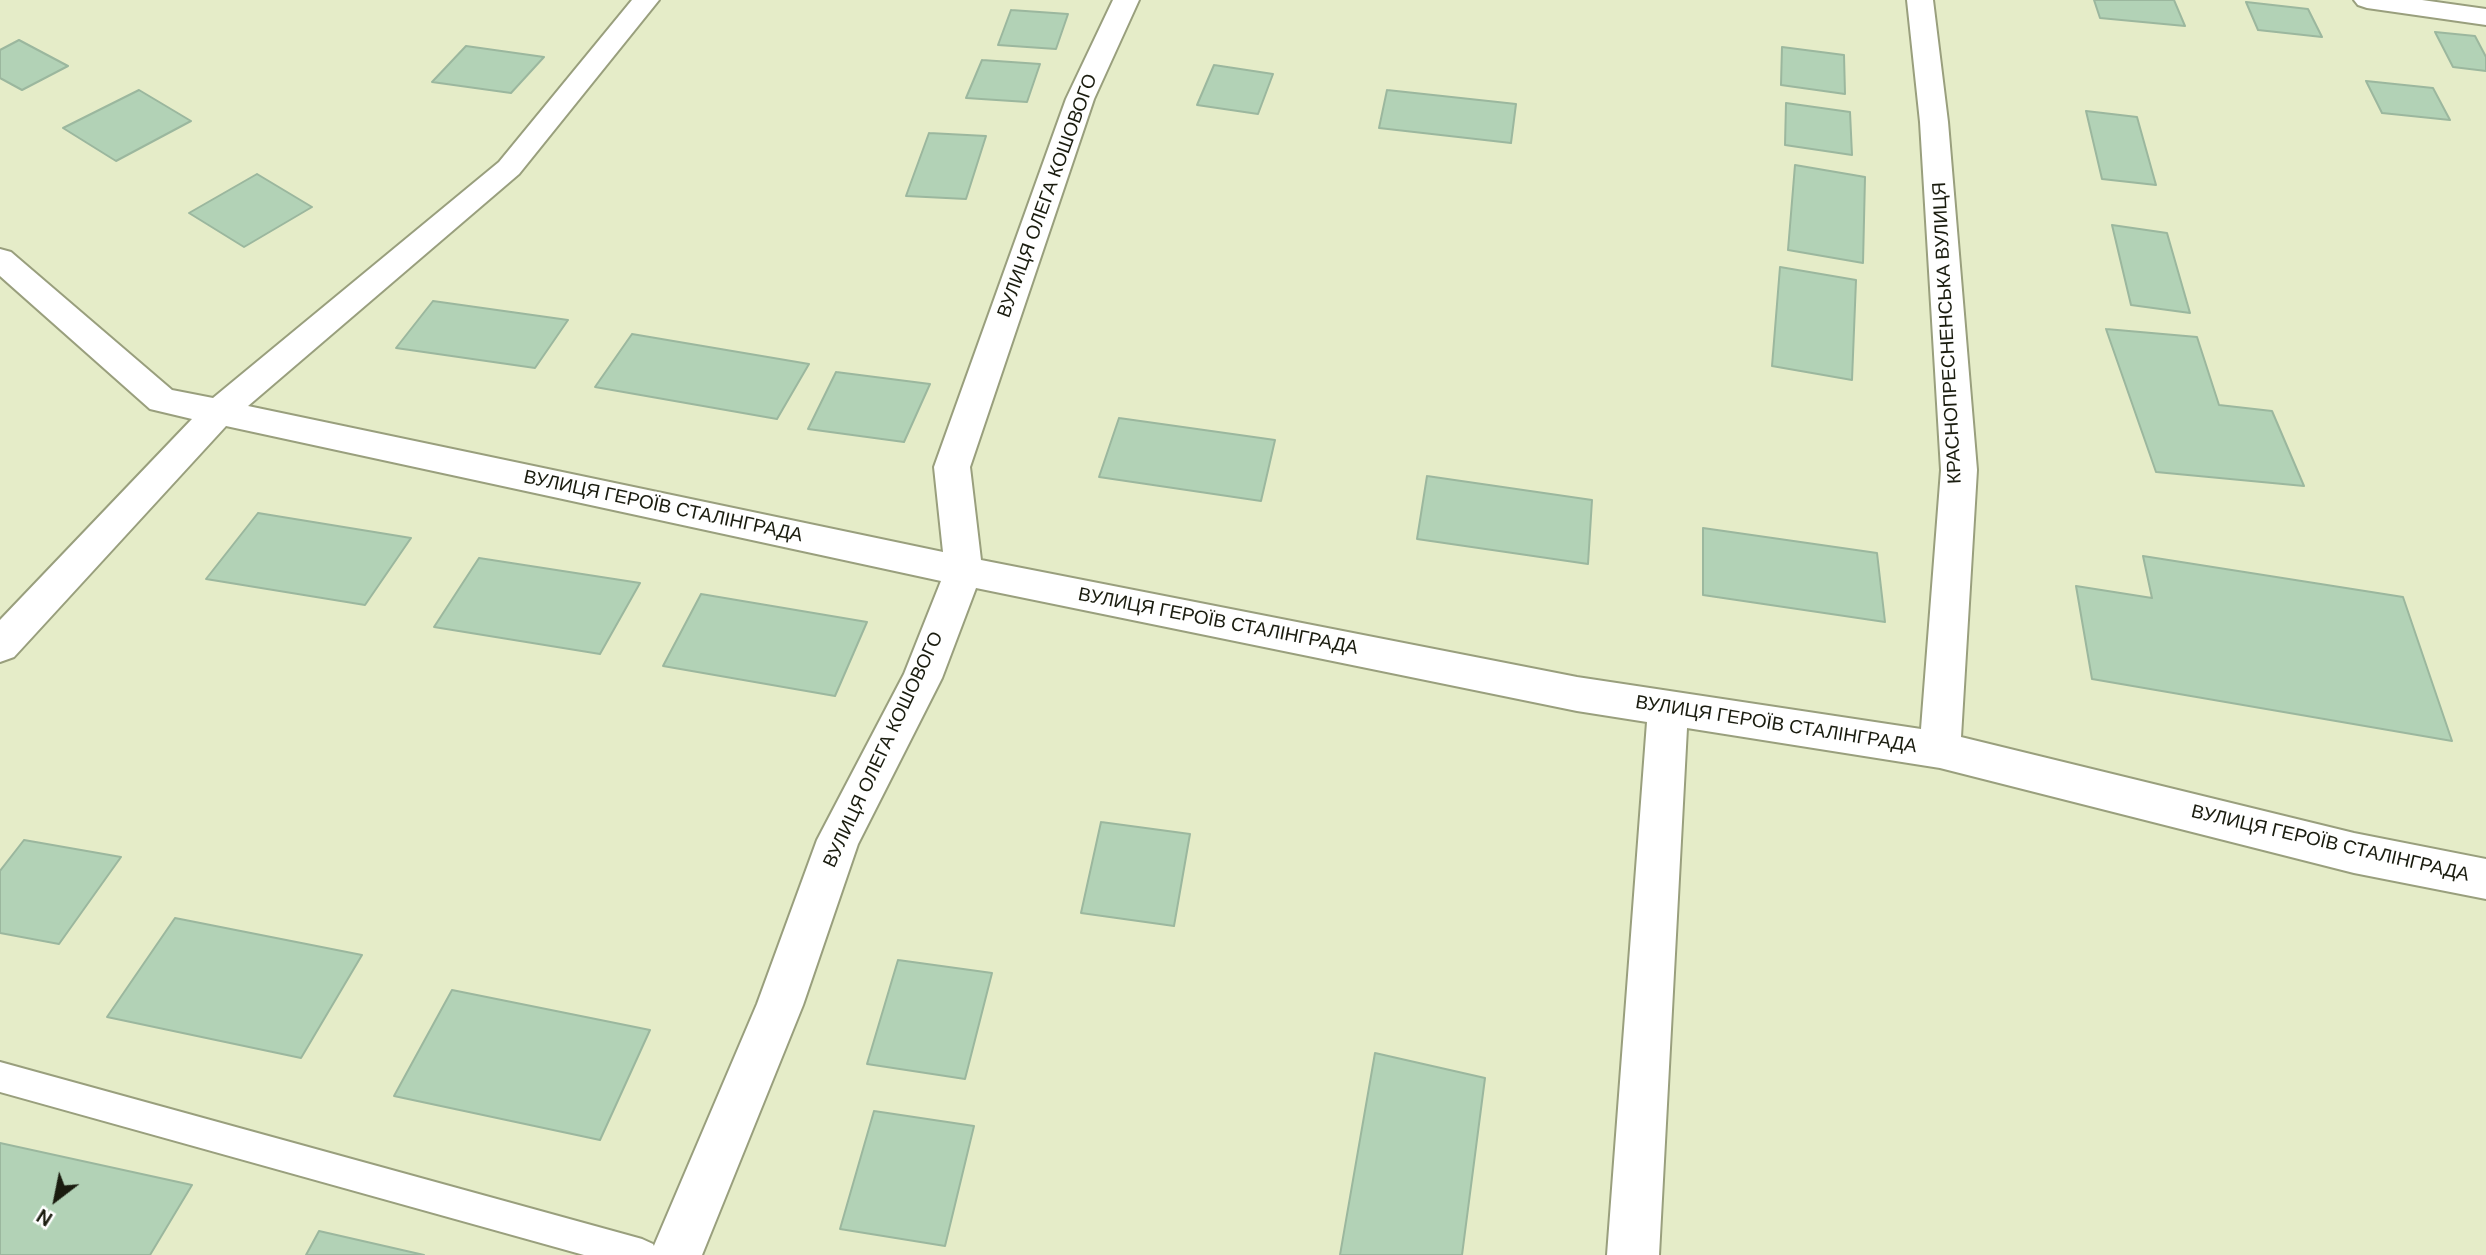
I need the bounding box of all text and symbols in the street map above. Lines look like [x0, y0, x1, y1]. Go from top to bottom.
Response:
street label: ВУЛИЦЯ ОЛЕГА КОШОВОГО [993, 71, 1103, 321]
street label: КРАСНОПРЕСНЕНСЬКА ВУЛИЦЯ [1929, 182, 1967, 484]
street label: ВУЛИЦЯ ГЕРОЇВ СТАЛІНГРАДА [521, 466, 805, 548]
street label: ВУЛИЦЯ ГЕРОЇВ СТАЛІНГРАДА [1076, 584, 1360, 660]
street label: ВУЛИЦЯ ОЛЕГА КОШОВОГО [819, 628, 949, 872]
street label: ВУЛИЦЯ ГЕРОЇВ СТАЛІНГРАДА [1634, 691, 1918, 759]
street label: ВУЛИЦЯ ГЕРОЇВ СТАЛІНГРАДА [2189, 801, 2471, 887]
north arrow [21, 1164, 91, 1234]
text: N [32, 1203, 57, 1232]

